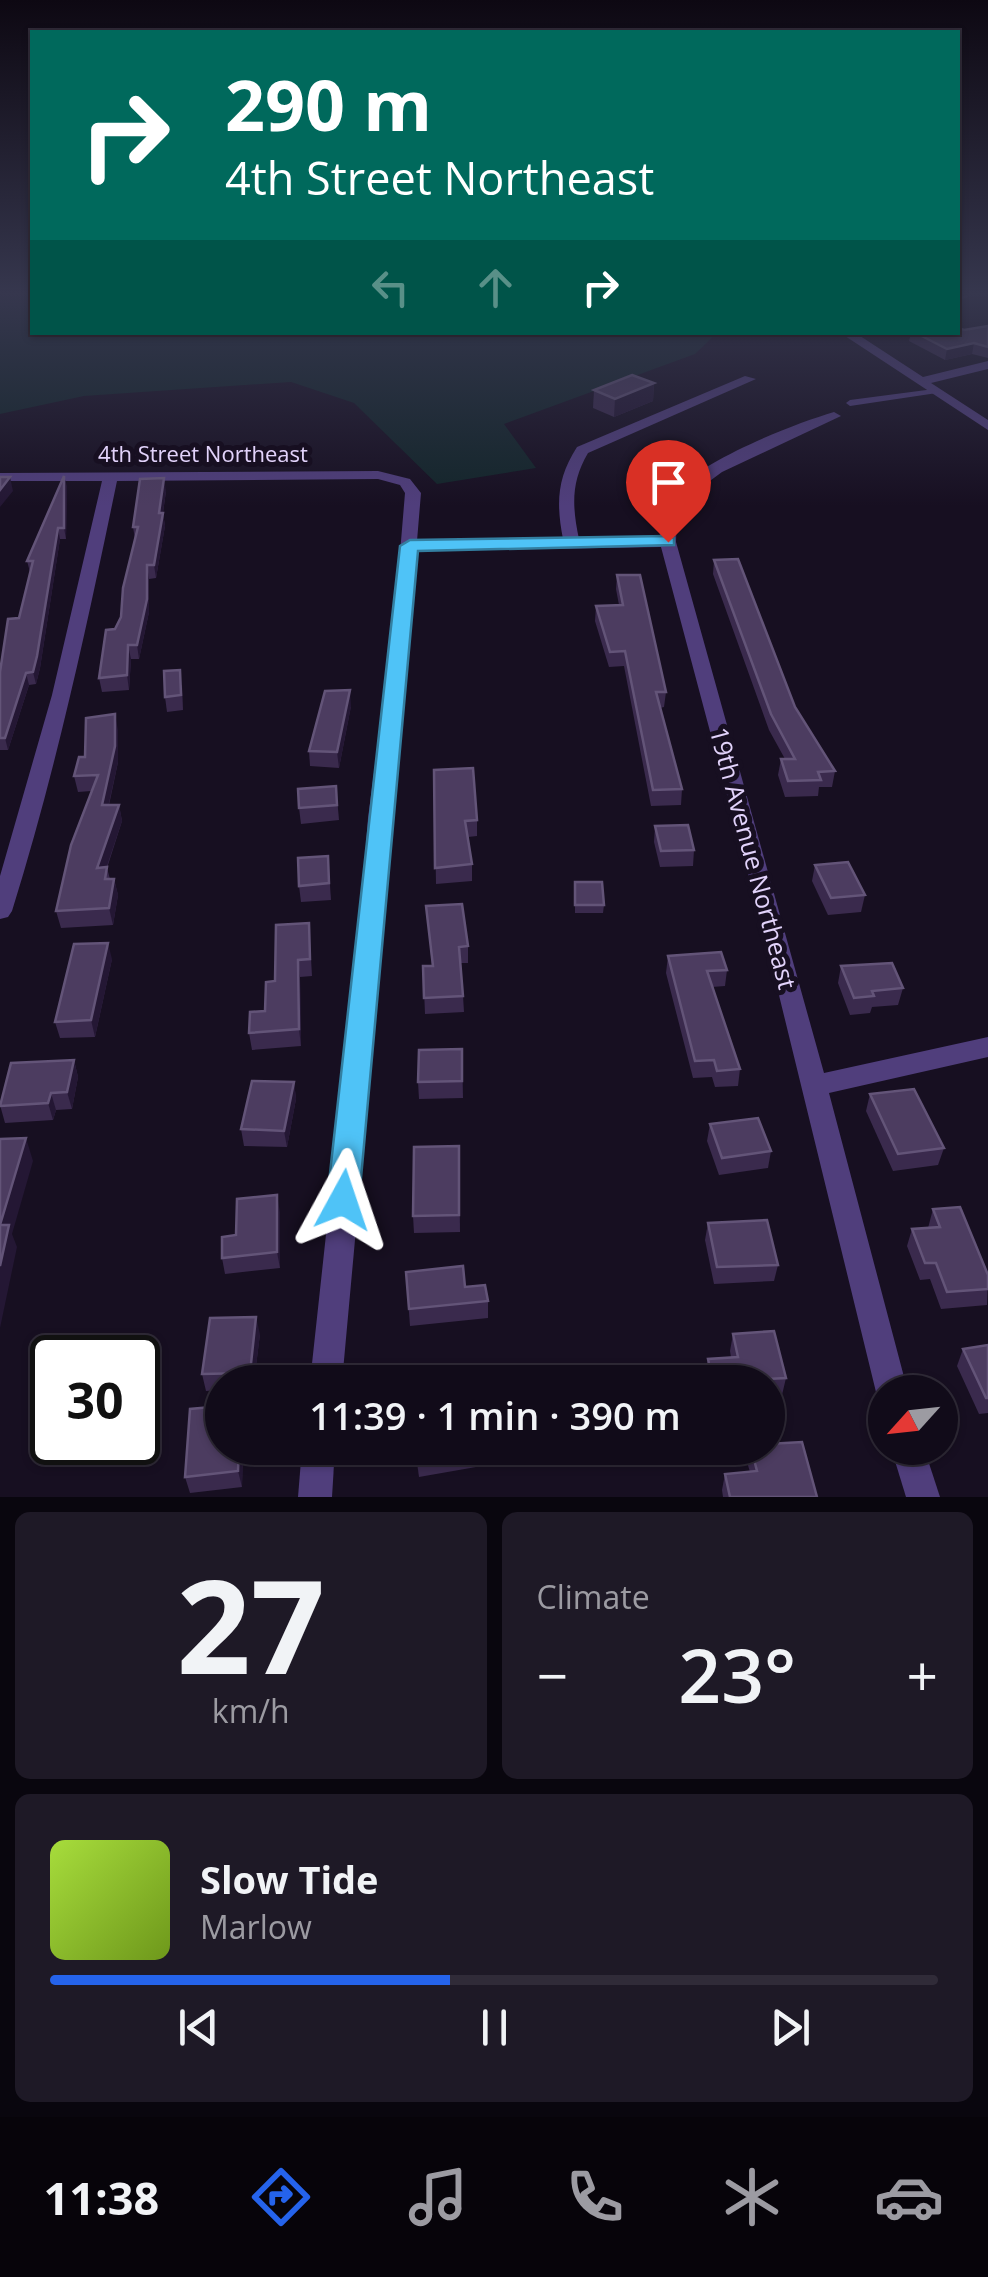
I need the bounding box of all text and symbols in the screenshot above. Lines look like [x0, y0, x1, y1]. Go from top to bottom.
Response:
text: 290 m [225, 56, 432, 152]
icon: right [60, 70, 190, 200]
text: 4th Street Northeast [225, 147, 654, 208]
icon: left [363, 260, 418, 315]
icon: ahead [468, 260, 523, 315]
icon: right [573, 260, 628, 315]
street label: 4th Street Northeast [98, 438, 308, 468]
pin [626, 440, 711, 543]
icon: arrive [641, 455, 696, 510]
street label: 19th Avenue Northeast [703, 723, 805, 993]
position arrow [291, 1148, 395, 1252]
speed limit sign: 30 [30, 1335, 160, 1465]
north arrow [868, 1375, 958, 1465]
map controls [868, 1375, 958, 1465]
text: 11:39 · 1 min · 390 m [309, 1389, 681, 1441]
text: 27 [176, 1535, 325, 1712]
text: Climate [537, 1575, 650, 1618]
text: 23° [678, 1623, 796, 1725]
text: − [537, 1637, 568, 1712]
text: + [907, 1637, 938, 1712]
text: km/h [212, 1689, 290, 1732]
text: Slow Tide [200, 1853, 379, 1905]
text: Marlow [200, 1905, 312, 1948]
icon: previous [171, 2000, 226, 2055]
icon: pause [467, 2000, 522, 2055]
icon: next [763, 2000, 818, 2055]
icon: directions [246, 2162, 316, 2232]
icon: music [403, 2162, 473, 2232]
icon: phone [560, 2162, 630, 2232]
icon: climate [717, 2162, 787, 2232]
icon: car [874, 2162, 944, 2232]
text: 11:38 [44, 2167, 159, 2228]

